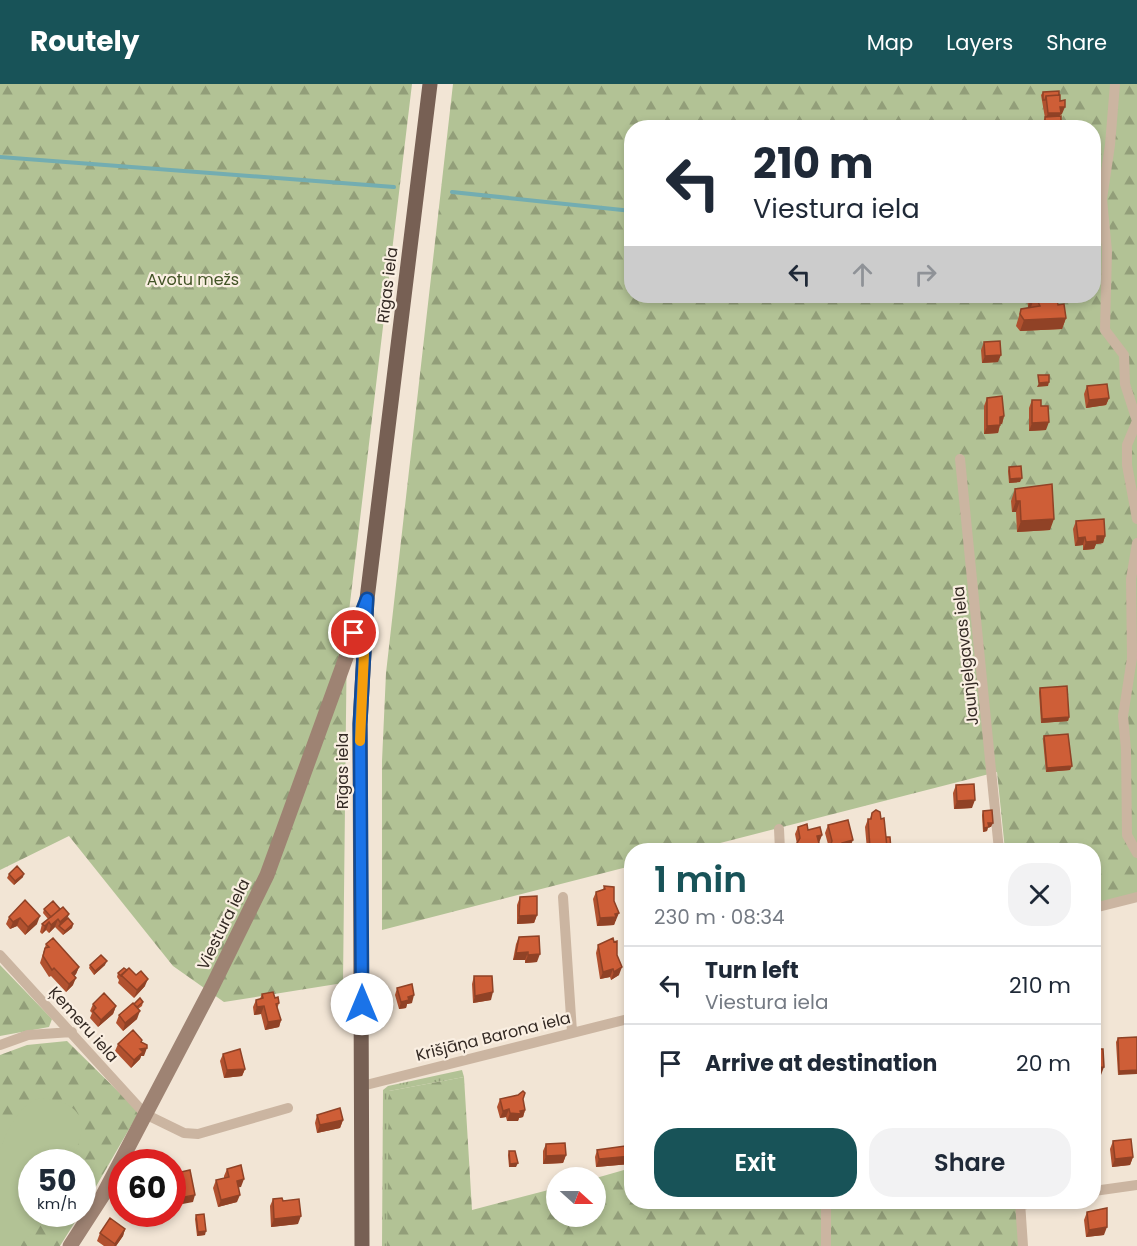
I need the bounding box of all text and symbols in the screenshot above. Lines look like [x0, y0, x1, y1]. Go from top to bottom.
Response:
text: Routely [30, 22, 140, 61]
text: Map [867, 28, 913, 57]
text: Layers [946, 28, 1013, 57]
text: Share [1046, 28, 1107, 57]
text: 210 m [753, 134, 874, 193]
icon: left [654, 144, 732, 222]
text: Viestura iela [753, 190, 920, 227]
street label: Rīgas iela [371, 246, 404, 324]
icon: left [783, 258, 816, 291]
icon: ahead [846, 258, 879, 291]
icon: right [909, 258, 942, 291]
park label: Avotu mežs [147, 268, 239, 291]
street label: Jaunjelgavas iela [947, 585, 984, 727]
pin [328, 607, 379, 658]
icon: arrive [337, 616, 370, 649]
street label: Rīgas iela [331, 733, 354, 809]
text: 1 min [654, 854, 747, 905]
button: close [1008, 863, 1071, 926]
street label: Viestura iela [191, 875, 255, 974]
text: 230 m · 08:34 [654, 903, 785, 931]
text: Turn left [705, 955, 799, 986]
icon: left [654, 969, 687, 1002]
text: 210 m [1009, 970, 1071, 1001]
position arrow [330, 972, 394, 1036]
street label: Ķemeru iela [43, 981, 124, 1067]
text: Viestura iela [705, 988, 828, 1016]
street label: Krišjāņa Barona iela [413, 1006, 573, 1067]
icon: arrive [654, 1047, 687, 1080]
text: Arrive at destination [705, 1048, 937, 1079]
text: 20 m [1016, 1048, 1071, 1079]
button: Exit [654, 1128, 857, 1197]
button: Share [869, 1128, 1071, 1197]
speed limit sign: 60 [108, 1149, 186, 1227]
text: 50 [37, 1159, 77, 1202]
north arrow [546, 1167, 606, 1227]
map controls [546, 1167, 606, 1227]
text: km/h [37, 1193, 77, 1214]

